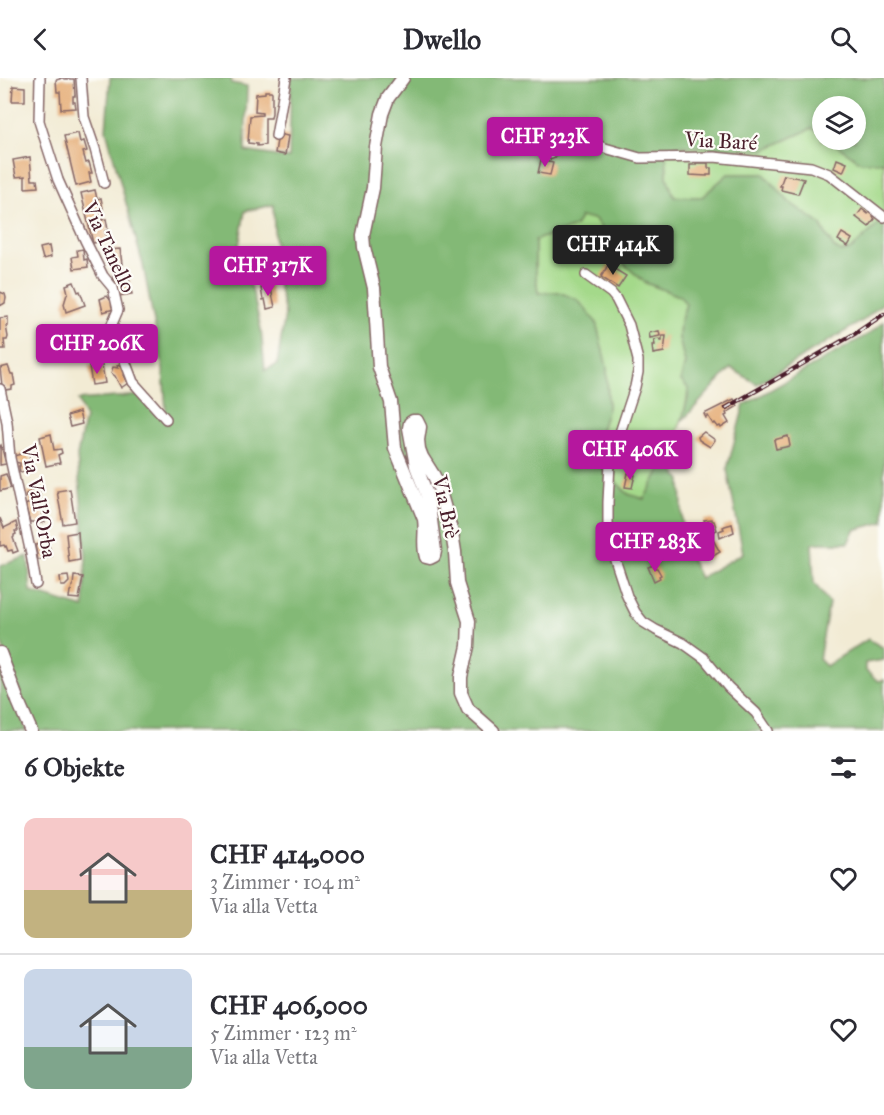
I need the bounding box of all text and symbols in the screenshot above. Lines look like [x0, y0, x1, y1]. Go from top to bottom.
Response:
icon: back [24, 23, 57, 56]
text: Dwello [403, 23, 481, 56]
icon: search [827, 23, 860, 56]
map controls [812, 96, 866, 150]
button: layers [812, 96, 866, 150]
pin: CHF 323K [483, 117, 607, 168]
text: CHF 323K [501, 124, 589, 148]
street label: Via Baré [683, 126, 758, 156]
street label: Via Tanello [76, 196, 142, 297]
pin: CHF 414K [551, 225, 675, 276]
text: CHF 414K [567, 232, 659, 256]
pin: CHF 317K [206, 246, 330, 297]
text: CHF 317K [223, 253, 313, 277]
pin: CHF 206K [35, 324, 159, 375]
text: CHF 206K [50, 331, 144, 355]
pin: CHF 406K [568, 430, 692, 481]
text: CHF 406K [582, 437, 678, 461]
street label: Via Vall'Orba [15, 441, 63, 560]
street label: Via Brè [426, 472, 465, 541]
pin: CHF 283K [593, 522, 717, 573]
text: CHF 283K [609, 529, 701, 553]
text: 6 Objekte [24, 751, 124, 783]
icon: filters [827, 751, 860, 784]
text: CHF 414,000 [210, 838, 365, 870]
icon: home [72, 842, 144, 914]
icon: heart [827, 862, 860, 895]
text: 3 Zimmer · 104 m² [210, 870, 360, 894]
text: Via alla Vetta [210, 894, 318, 918]
text: CHF 406,000 [210, 989, 368, 1021]
icon: home [72, 993, 144, 1065]
icon: heart [827, 1013, 860, 1046]
text: 5 Zimmer · 123 m² [210, 1021, 357, 1045]
text: Via alla Vetta [210, 1045, 318, 1069]

